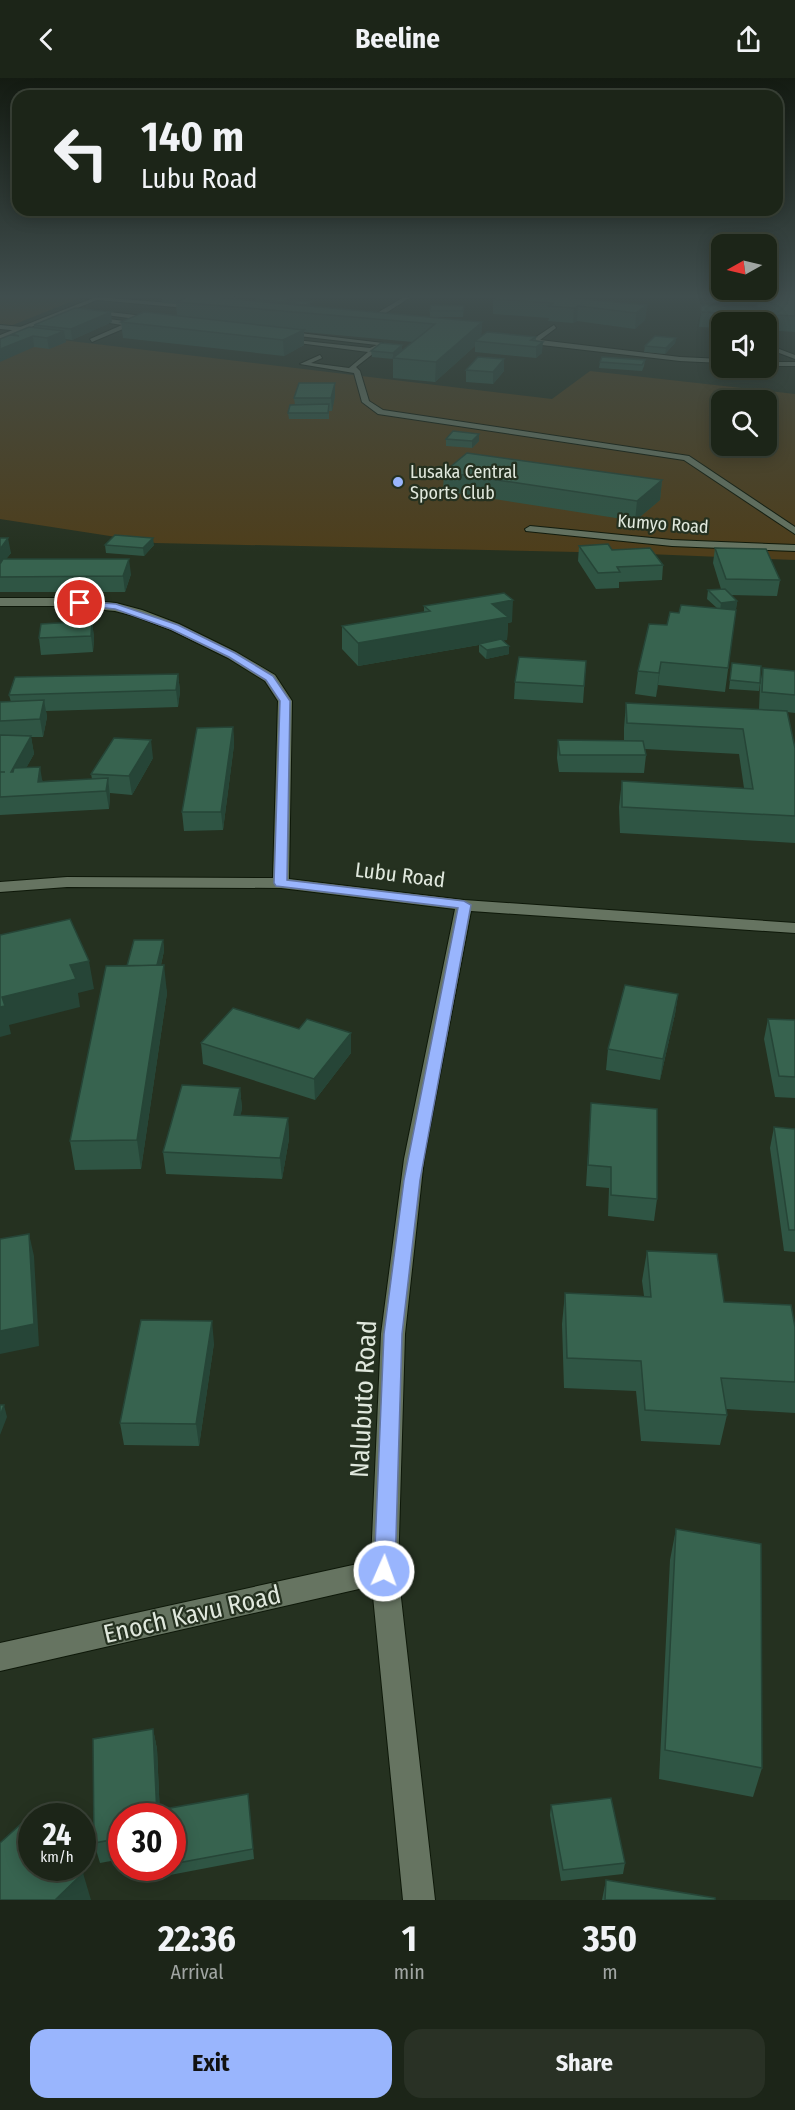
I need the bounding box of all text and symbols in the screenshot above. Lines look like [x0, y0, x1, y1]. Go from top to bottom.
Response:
icon: back [30, 23, 63, 56]
text: Beeline [355, 23, 440, 55]
icon: share [732, 23, 765, 56]
text: 140 m [141, 112, 244, 162]
icon: left [42, 114, 120, 192]
text: Lubu Road [141, 163, 257, 195]
north arrow [711, 234, 777, 300]
map controls [711, 234, 777, 456]
button: sound [711, 312, 777, 378]
button: search [711, 390, 777, 456]
place label: Lusaka Central Sports Club [410, 461, 517, 504]
marker: Lusaka Central Sports Club [391, 475, 405, 489]
street label: Kumyo Road [617, 510, 709, 538]
pin [54, 577, 105, 628]
icon: arrive [63, 586, 96, 619]
street label: Lubu Road [353, 857, 447, 893]
street label: Nalubuto Road [344, 1319, 383, 1479]
position arrow [352, 1539, 416, 1603]
street label: Enoch Kavu Road [100, 1579, 284, 1650]
speed limit sign: 30 [108, 1803, 186, 1881]
text: 24 [43, 1817, 71, 1853]
text: km/h [40, 1848, 74, 1866]
text: 22:36 [158, 1917, 236, 1961]
text: 1 [402, 1917, 417, 1961]
text: 350 [583, 1917, 637, 1961]
text: Arrival [170, 1960, 223, 1984]
text: min [394, 1960, 425, 1984]
text: m [602, 1960, 618, 1984]
button: Exit [30, 2029, 392, 2098]
button: Share [404, 2029, 765, 2098]

